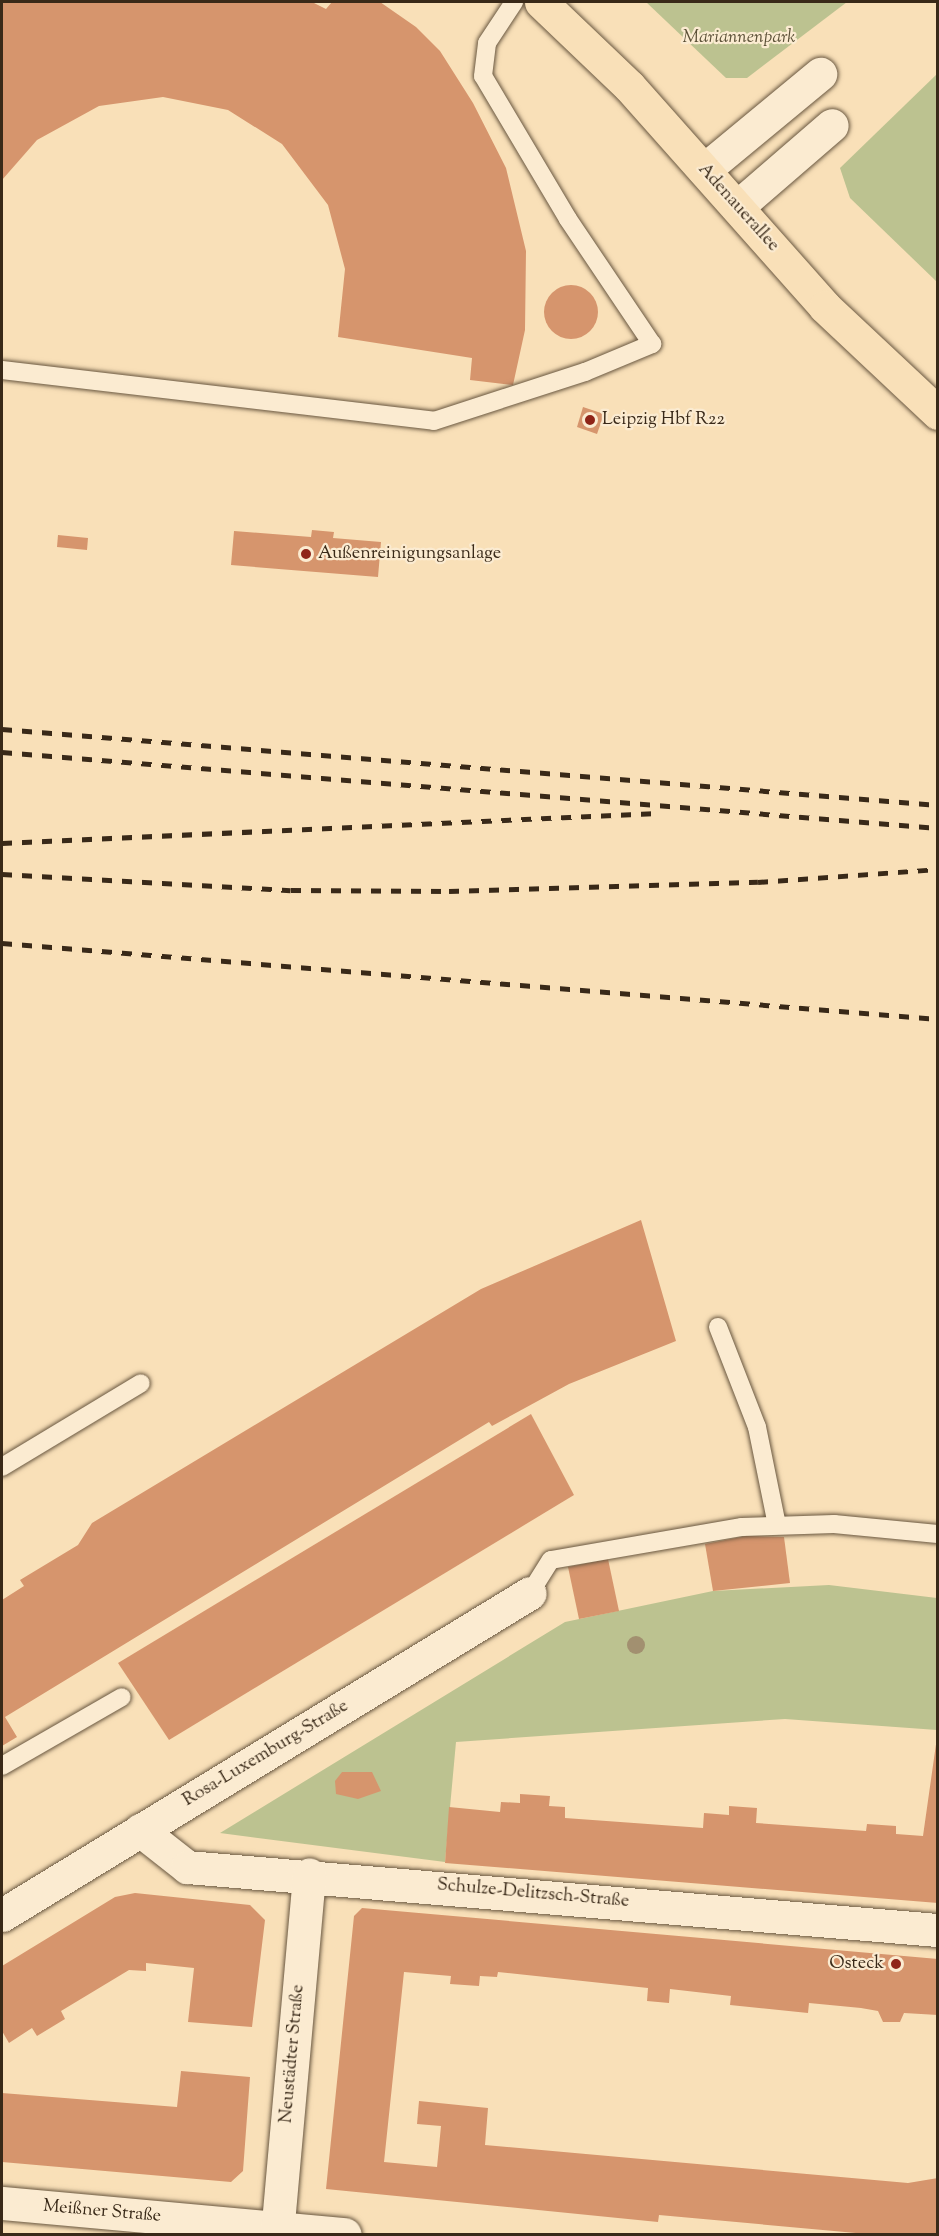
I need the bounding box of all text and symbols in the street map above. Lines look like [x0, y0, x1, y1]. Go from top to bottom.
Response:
park label: Mariannenpark [683, 27, 795, 49]
street label: Adenauerallee [693, 159, 783, 257]
place label: Leipzig Hbf R22 [602, 409, 725, 431]
marker: Leipzig Hbf R22 [583, 413, 597, 427]
place label: Außenreinigungsanlage [318, 543, 501, 565]
marker: Außenreinigungsanlage [299, 547, 313, 561]
street label: Rosa-Luxemburg-Straße [179, 1696, 353, 1812]
street label: Schulze-Delitzsch-Straße [436, 1875, 630, 1913]
place label: Osteck [829, 1953, 884, 1975]
marker: Osteck [889, 1957, 903, 1971]
street label: Neustädter Straße [276, 1984, 310, 2124]
street label: Meißner Straße [42, 2196, 162, 2228]

